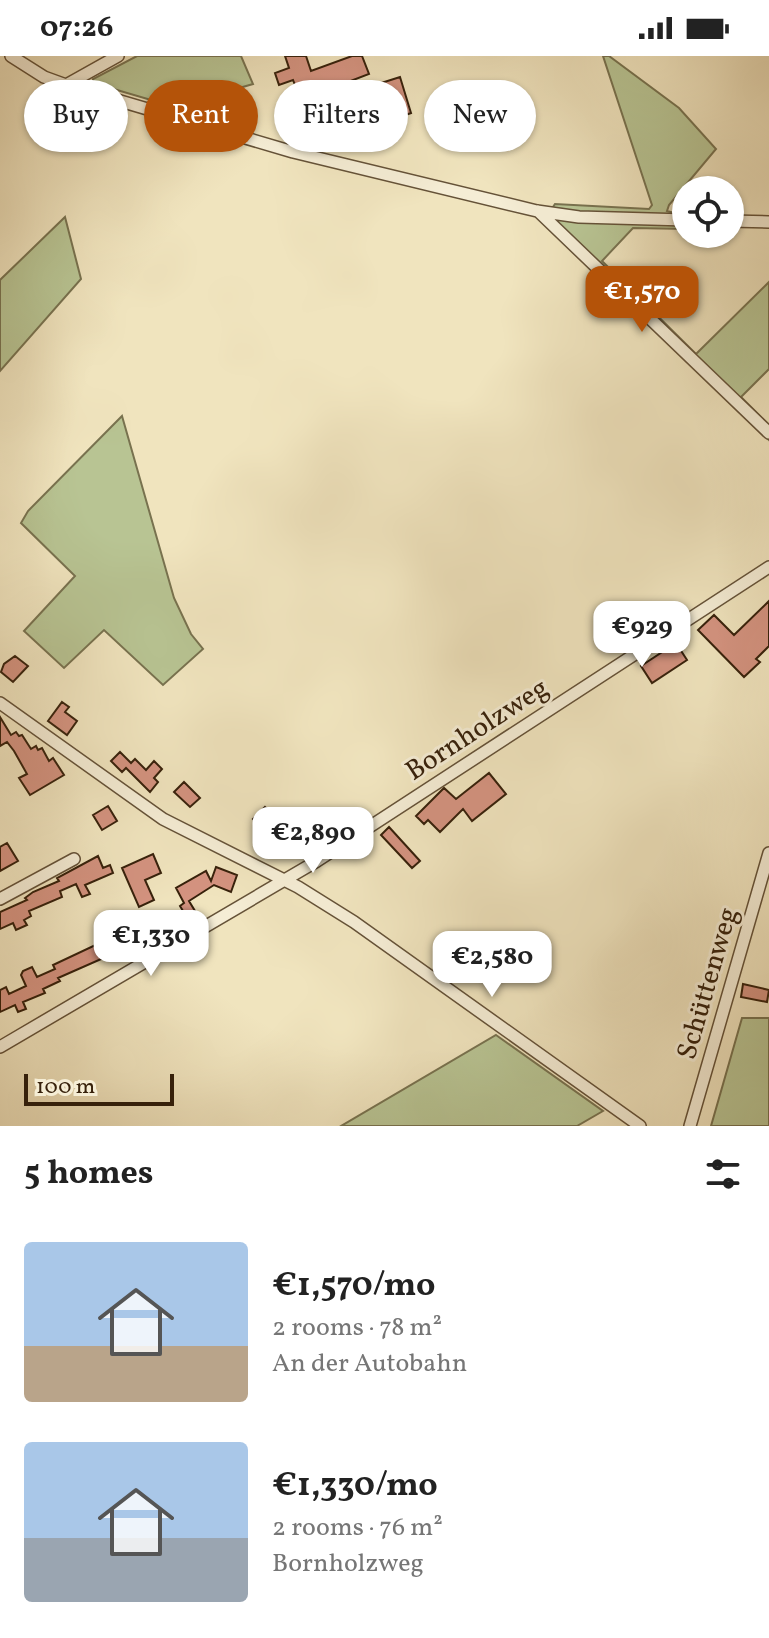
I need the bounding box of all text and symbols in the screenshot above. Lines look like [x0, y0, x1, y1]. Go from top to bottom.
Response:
text: 07:26 [40, 7, 113, 49]
chip: Buy [24, 80, 128, 152]
chip: Rent [144, 80, 258, 152]
chip: Filters [274, 80, 408, 152]
chip: New [424, 80, 536, 152]
map controls [672, 176, 744, 248]
button: locate [672, 176, 744, 248]
pin: €1,570 [577, 266, 707, 334]
text: €1,570 [604, 274, 680, 310]
pin: €929 [595, 601, 689, 669]
text: €929 [611, 609, 673, 645]
street label: Bornholzweg [398, 669, 557, 791]
pin: €2,890 [248, 807, 378, 875]
text: €2,890 [271, 815, 355, 851]
street label: Schüttenweg [668, 903, 749, 1064]
pin: €1,330 [86, 910, 216, 978]
text: €1,330 [112, 918, 190, 954]
pin: €2,580 [427, 931, 557, 999]
text: €2,580 [451, 939, 533, 975]
scale bar [24, 1070, 174, 1106]
text: 100 m [36, 1072, 95, 1103]
text: 5 homes [24, 1151, 154, 1198]
icon: filters [701, 1152, 745, 1196]
text: €1,570/mo [272, 1263, 435, 1310]
icon: home [88, 1274, 184, 1370]
text: 2 rooms · 78 m² [272, 1310, 442, 1346]
text: An der Autobahn [272, 1346, 467, 1382]
text: €1,330/mo [272, 1463, 438, 1510]
icon: home [88, 1474, 184, 1570]
text: 2 rooms · 76 m² [272, 1510, 443, 1546]
text: Bornholzweg [272, 1546, 424, 1582]

